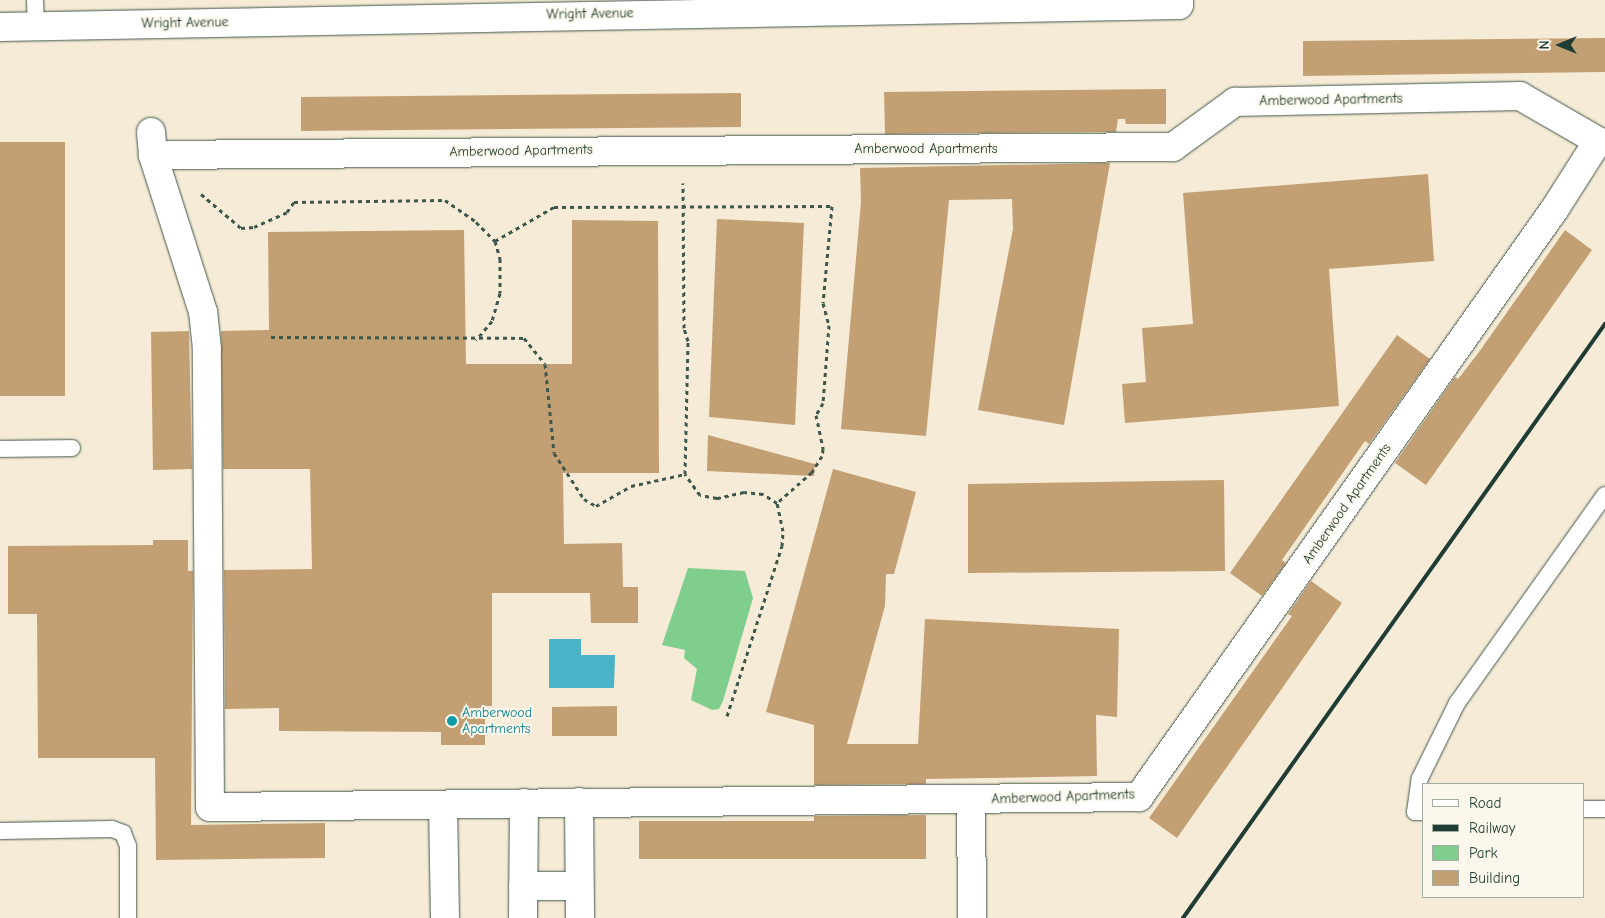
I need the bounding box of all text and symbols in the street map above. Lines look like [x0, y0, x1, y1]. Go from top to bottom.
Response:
street label: Wright Avenue [546, 5, 634, 23]
street label: Wright Avenue [141, 14, 229, 32]
north arrow [1535, 20, 1585, 70]
text: N [1536, 40, 1553, 50]
street label: Amberwood Apartments [1259, 90, 1403, 110]
street label: Amberwood Apartments [449, 141, 593, 161]
street label: Amberwood Apartments [854, 141, 998, 157]
street label: Amberwood Apartments [1299, 440, 1395, 568]
place label: Amberwood Apartments [462, 705, 532, 738]
marker: Amberwood Apartments [446, 715, 458, 727]
legend [1422, 783, 1585, 898]
street label: Amberwood Apartments [991, 786, 1135, 808]
text: Road [1469, 794, 1501, 812]
text: Railway [1469, 819, 1515, 837]
text: Park [1469, 844, 1498, 862]
text: Building [1469, 869, 1520, 887]

